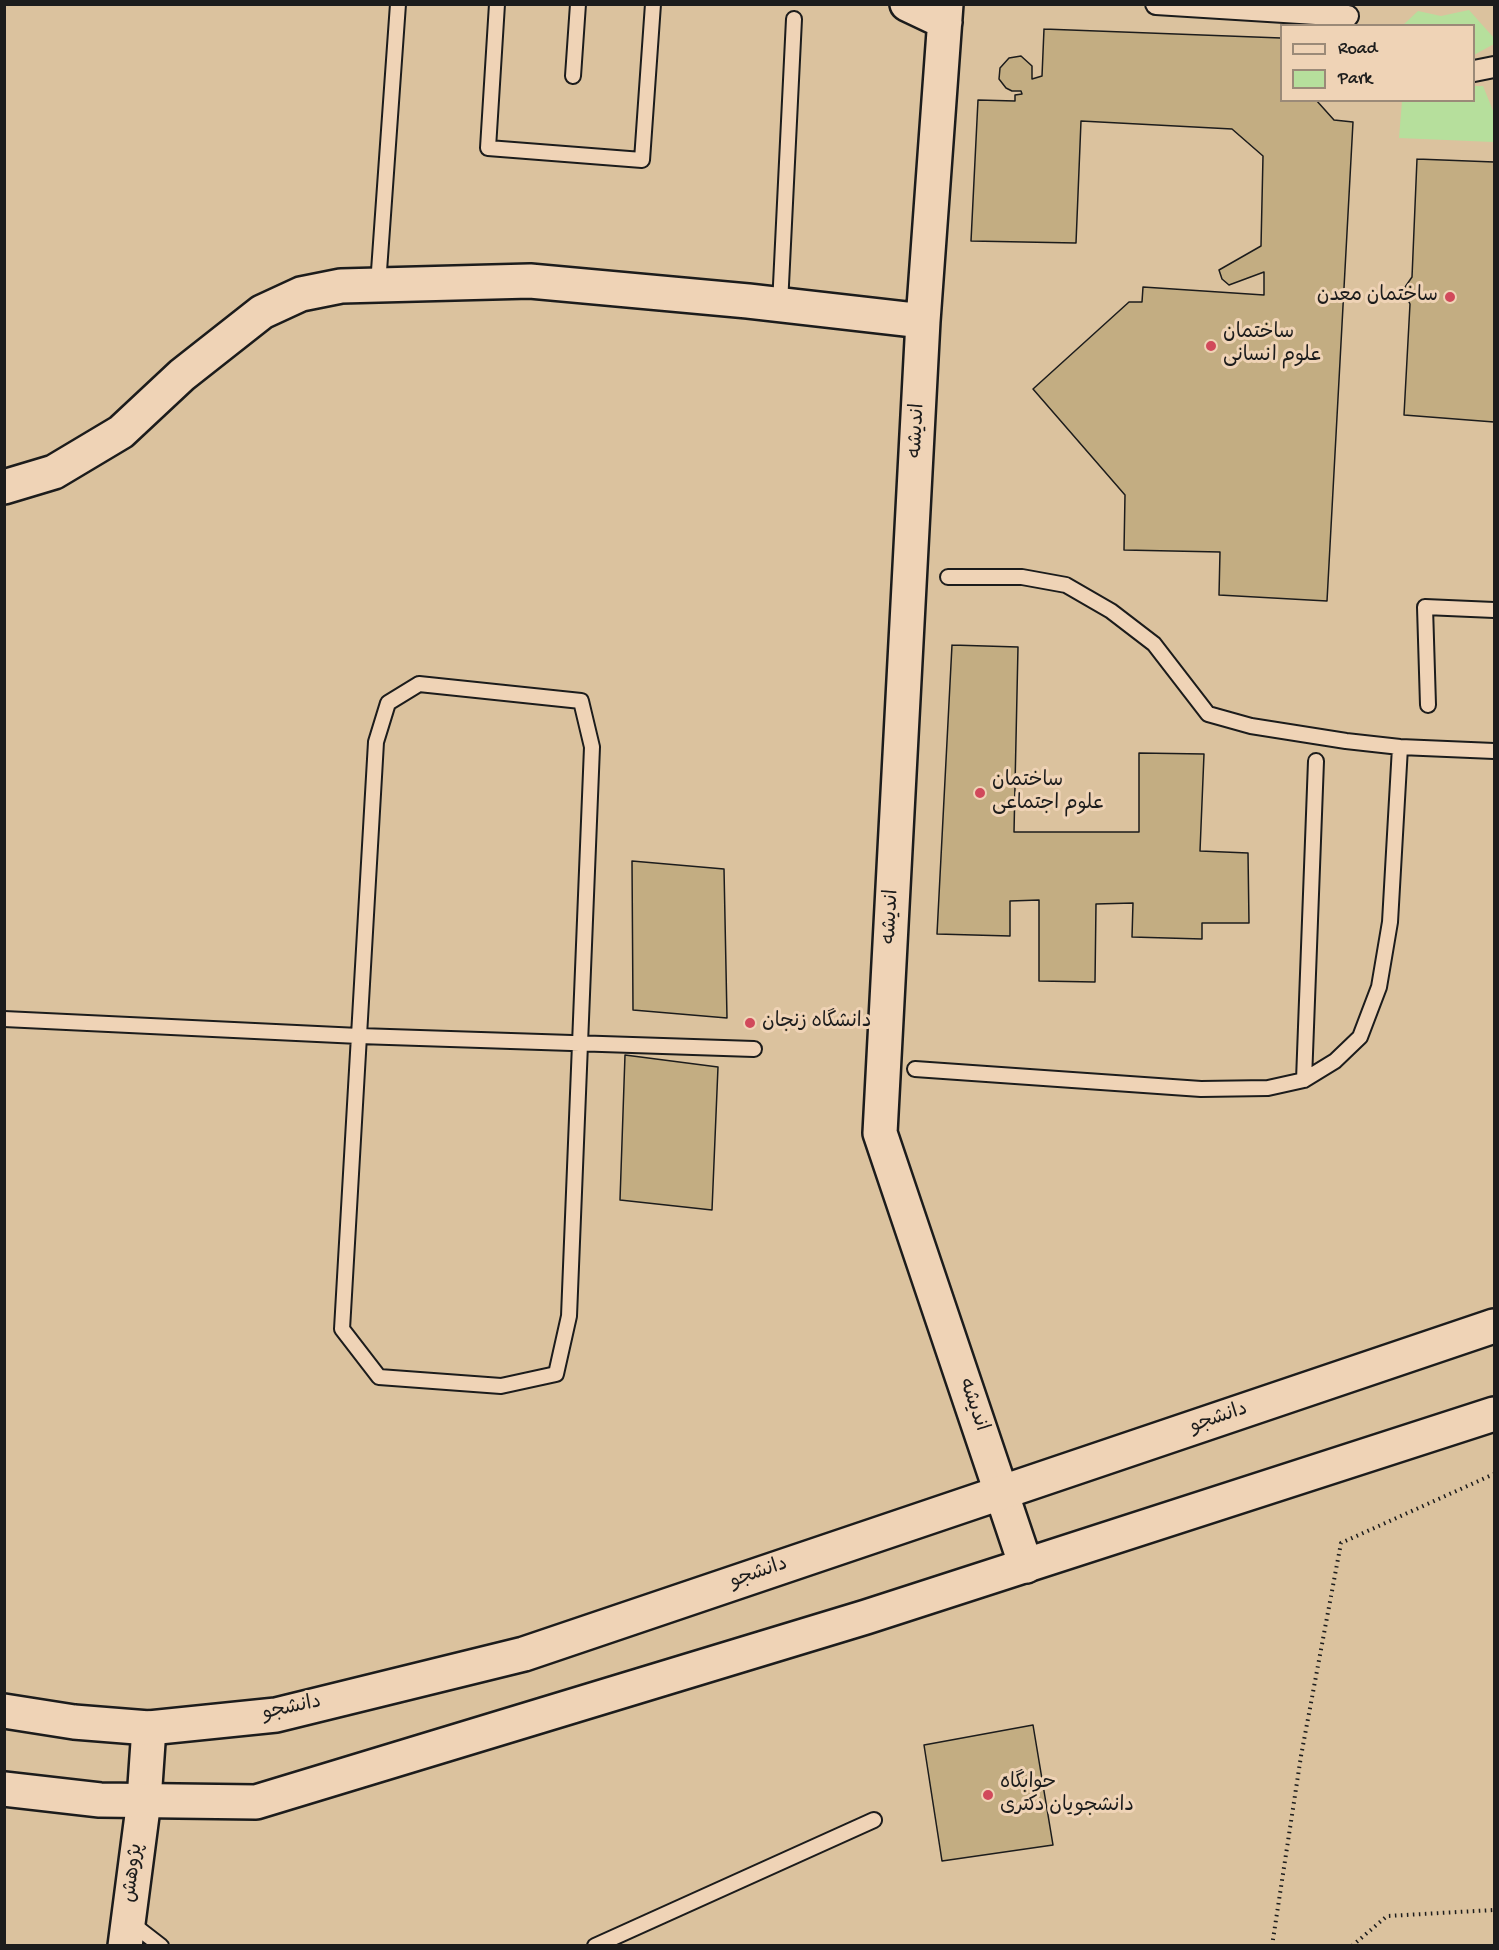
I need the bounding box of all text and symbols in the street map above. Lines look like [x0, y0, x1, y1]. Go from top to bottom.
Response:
legend [1280, 24, 1475, 102]
text: Road [1338, 39, 1377, 60]
text: Park [1338, 69, 1372, 90]
place label: ساختمان معدن [1317, 285, 1438, 309]
marker: ساختمان معدن [1443, 290, 1457, 304]
place label: ساختمان علوم انسانی [1223, 322, 1321, 369]
marker: ساختمان علوم انسانی [1204, 339, 1218, 353]
street label: اندیشه [905, 403, 931, 459]
place label: ساختمان علوم اجتماعی [992, 770, 1104, 817]
marker: ساختمان علوم اجتماعی [973, 786, 987, 800]
street label: اندیشه [879, 889, 905, 945]
place label: دانشگاه زنجان [762, 1011, 871, 1035]
marker: دانشگاه زنجان [743, 1016, 757, 1030]
street label: اندیشه [952, 1375, 992, 1435]
street label: دانشجو [1187, 1398, 1251, 1440]
street label: دانشجو [727, 1553, 791, 1595]
street label: دانشجو [260, 1691, 324, 1727]
place label: حوابگاه دانشجویان دکتری [1000, 1772, 1134, 1819]
marker: حوابگاه دانشجویان دکتری [981, 1788, 995, 1802]
street label: پژوهش [118, 1842, 150, 1904]

